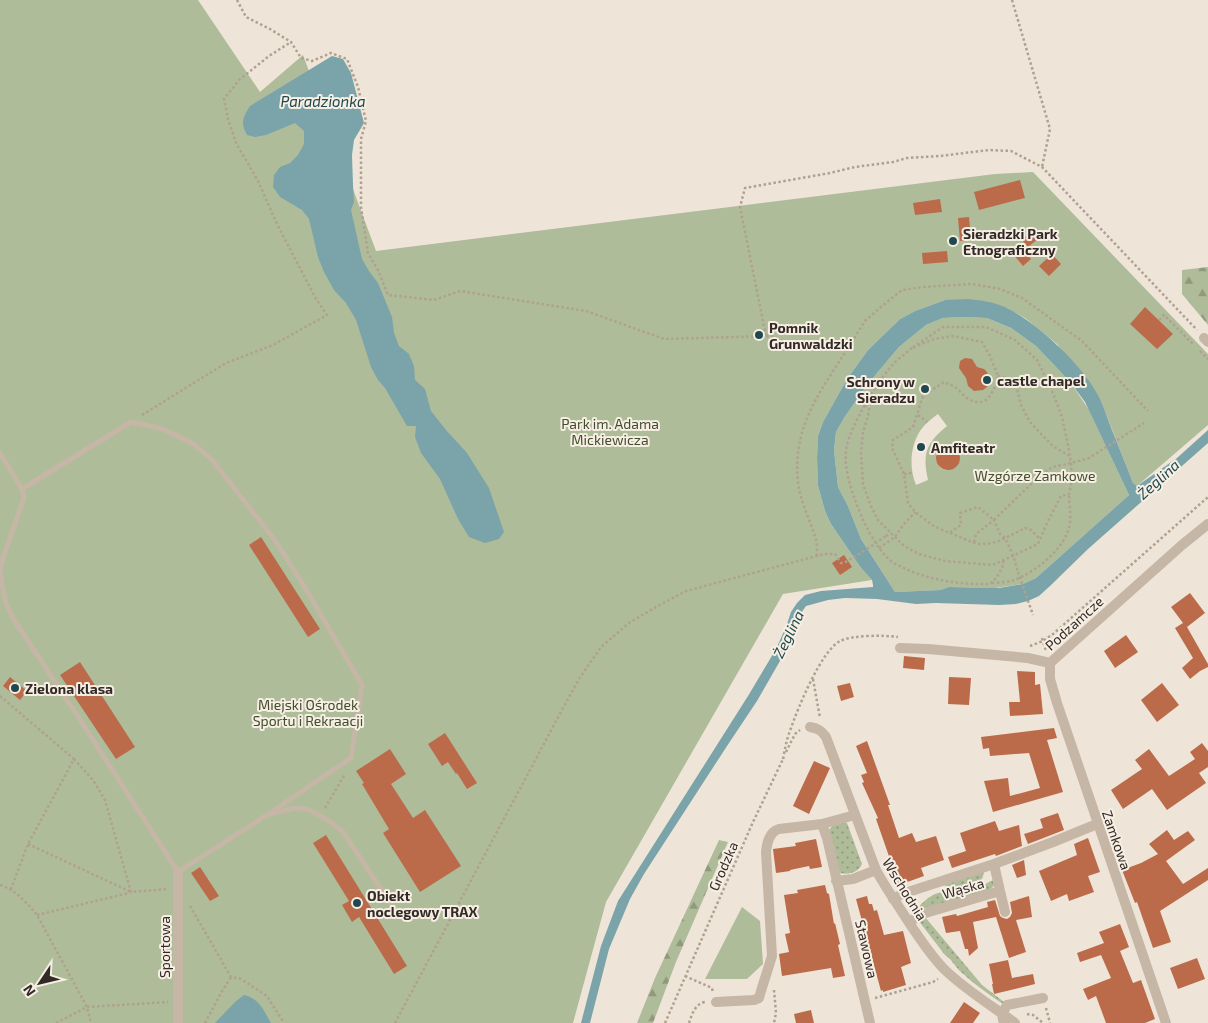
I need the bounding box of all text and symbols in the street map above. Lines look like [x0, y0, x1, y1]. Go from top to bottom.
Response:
water label: Paradzionka [280, 92, 366, 110]
place label: Sieradzki Park Etnograficzny [963, 225, 1058, 258]
marker: Sieradzki Park Etnograficzny [947, 235, 959, 247]
place label: Pomnik Grunwaldzki [769, 319, 853, 352]
marker: Pomnik Grunwaldzki [753, 329, 765, 341]
place label: castle chapel [997, 372, 1086, 389]
place label: Schrony w Sieradzu [846, 373, 915, 406]
marker: castle chapel [981, 374, 993, 386]
marker: Schrony w Sieradzu [919, 383, 931, 395]
park label: Park im. Adama Mickiewicza [561, 415, 659, 448]
place label: Amfiteatr [931, 439, 995, 456]
marker: Amfiteatr [915, 441, 927, 453]
water label: Żeglina [1133, 455, 1183, 503]
park label: Wzgórze Zamkowe [974, 467, 1096, 484]
street label: Podzamcze [1041, 592, 1107, 654]
water label: Żeglina [769, 607, 807, 661]
place label: Zielona klasa [25, 680, 113, 697]
marker: Zielona klasa [9, 682, 21, 694]
park label: Miejski Ośrodek Sportu i Rekraacji [253, 696, 363, 729]
street label: Zamkowa [1099, 808, 1135, 872]
street label: Grodzka [705, 839, 741, 893]
street label: Wschodnia [879, 855, 931, 923]
street label: Wąska [940, 874, 986, 902]
place label: Obiekt noclegowy TRAX [367, 887, 477, 920]
marker: Obiekt noclegowy TRAX [351, 897, 363, 909]
street label: Sportowa [156, 916, 173, 978]
street label: Stawowa [852, 918, 882, 980]
north arrow [15, 958, 65, 1008]
text: N [19, 982, 39, 1000]

